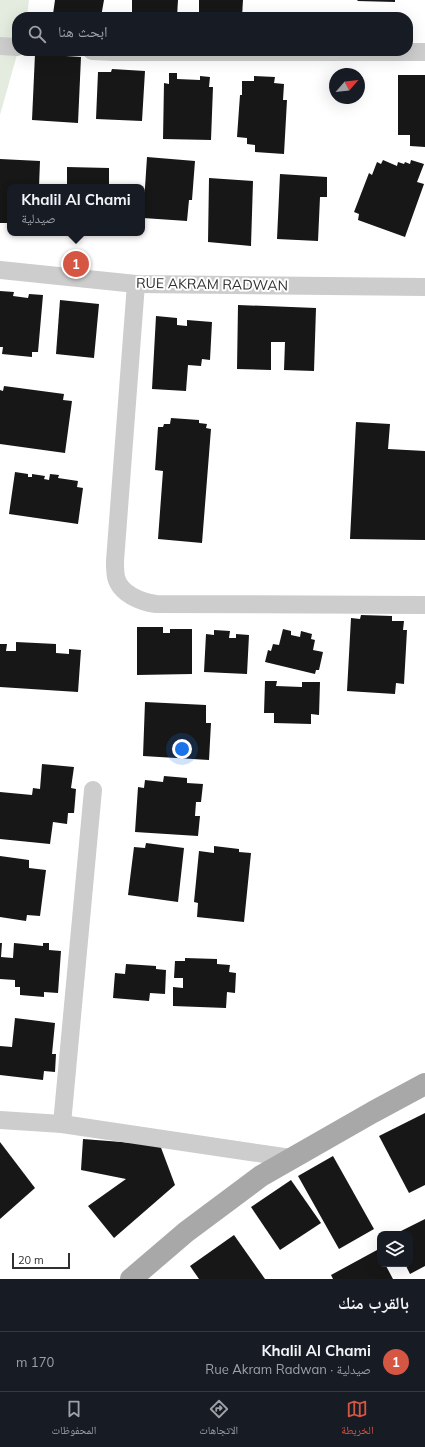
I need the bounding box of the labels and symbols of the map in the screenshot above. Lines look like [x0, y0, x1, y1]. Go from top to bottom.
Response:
north arrow [329, 68, 365, 104]
pin: 1 [63, 249, 89, 279]
street label: RUE AKRAM RADWAN [136, 274, 288, 294]
your location [172, 739, 192, 759]
scale bar [12, 1251, 70, 1270]

